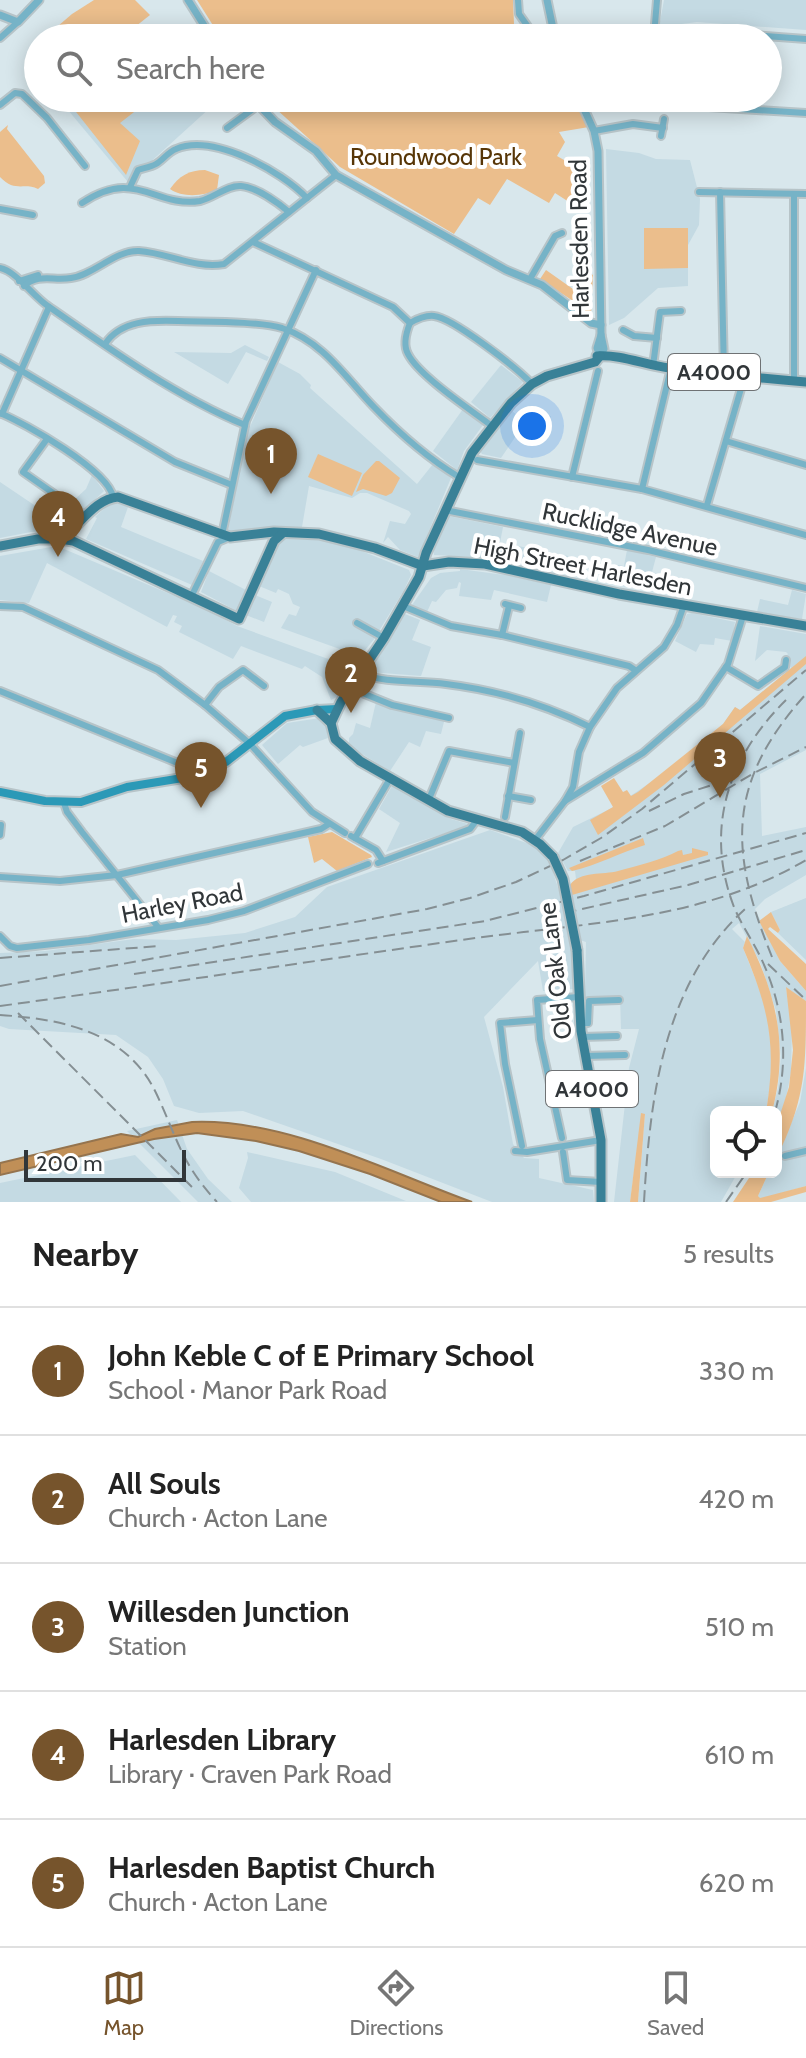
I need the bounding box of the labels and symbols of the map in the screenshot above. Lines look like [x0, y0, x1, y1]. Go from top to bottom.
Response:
park label: Roundwood Park [350, 142, 522, 171]
street label: Harlesden Road [563, 159, 595, 319]
road number: A4000 [668, 354, 760, 390]
your location [512, 406, 552, 446]
pin: 1 [245, 428, 297, 494]
pin: 4 [32, 491, 84, 557]
street label: Rucklidge Avenue [540, 496, 720, 562]
street label: High Street Harlesden [471, 531, 695, 601]
pin: 2 [325, 647, 377, 713]
pin: 3 [694, 732, 746, 798]
pin: 5 [175, 742, 227, 808]
street label: Harley Road [119, 877, 245, 929]
street label: Old Oak Lane [532, 901, 578, 1041]
road number: A4000 [546, 1071, 638, 1107]
scale bar [24, 1146, 186, 1182]

